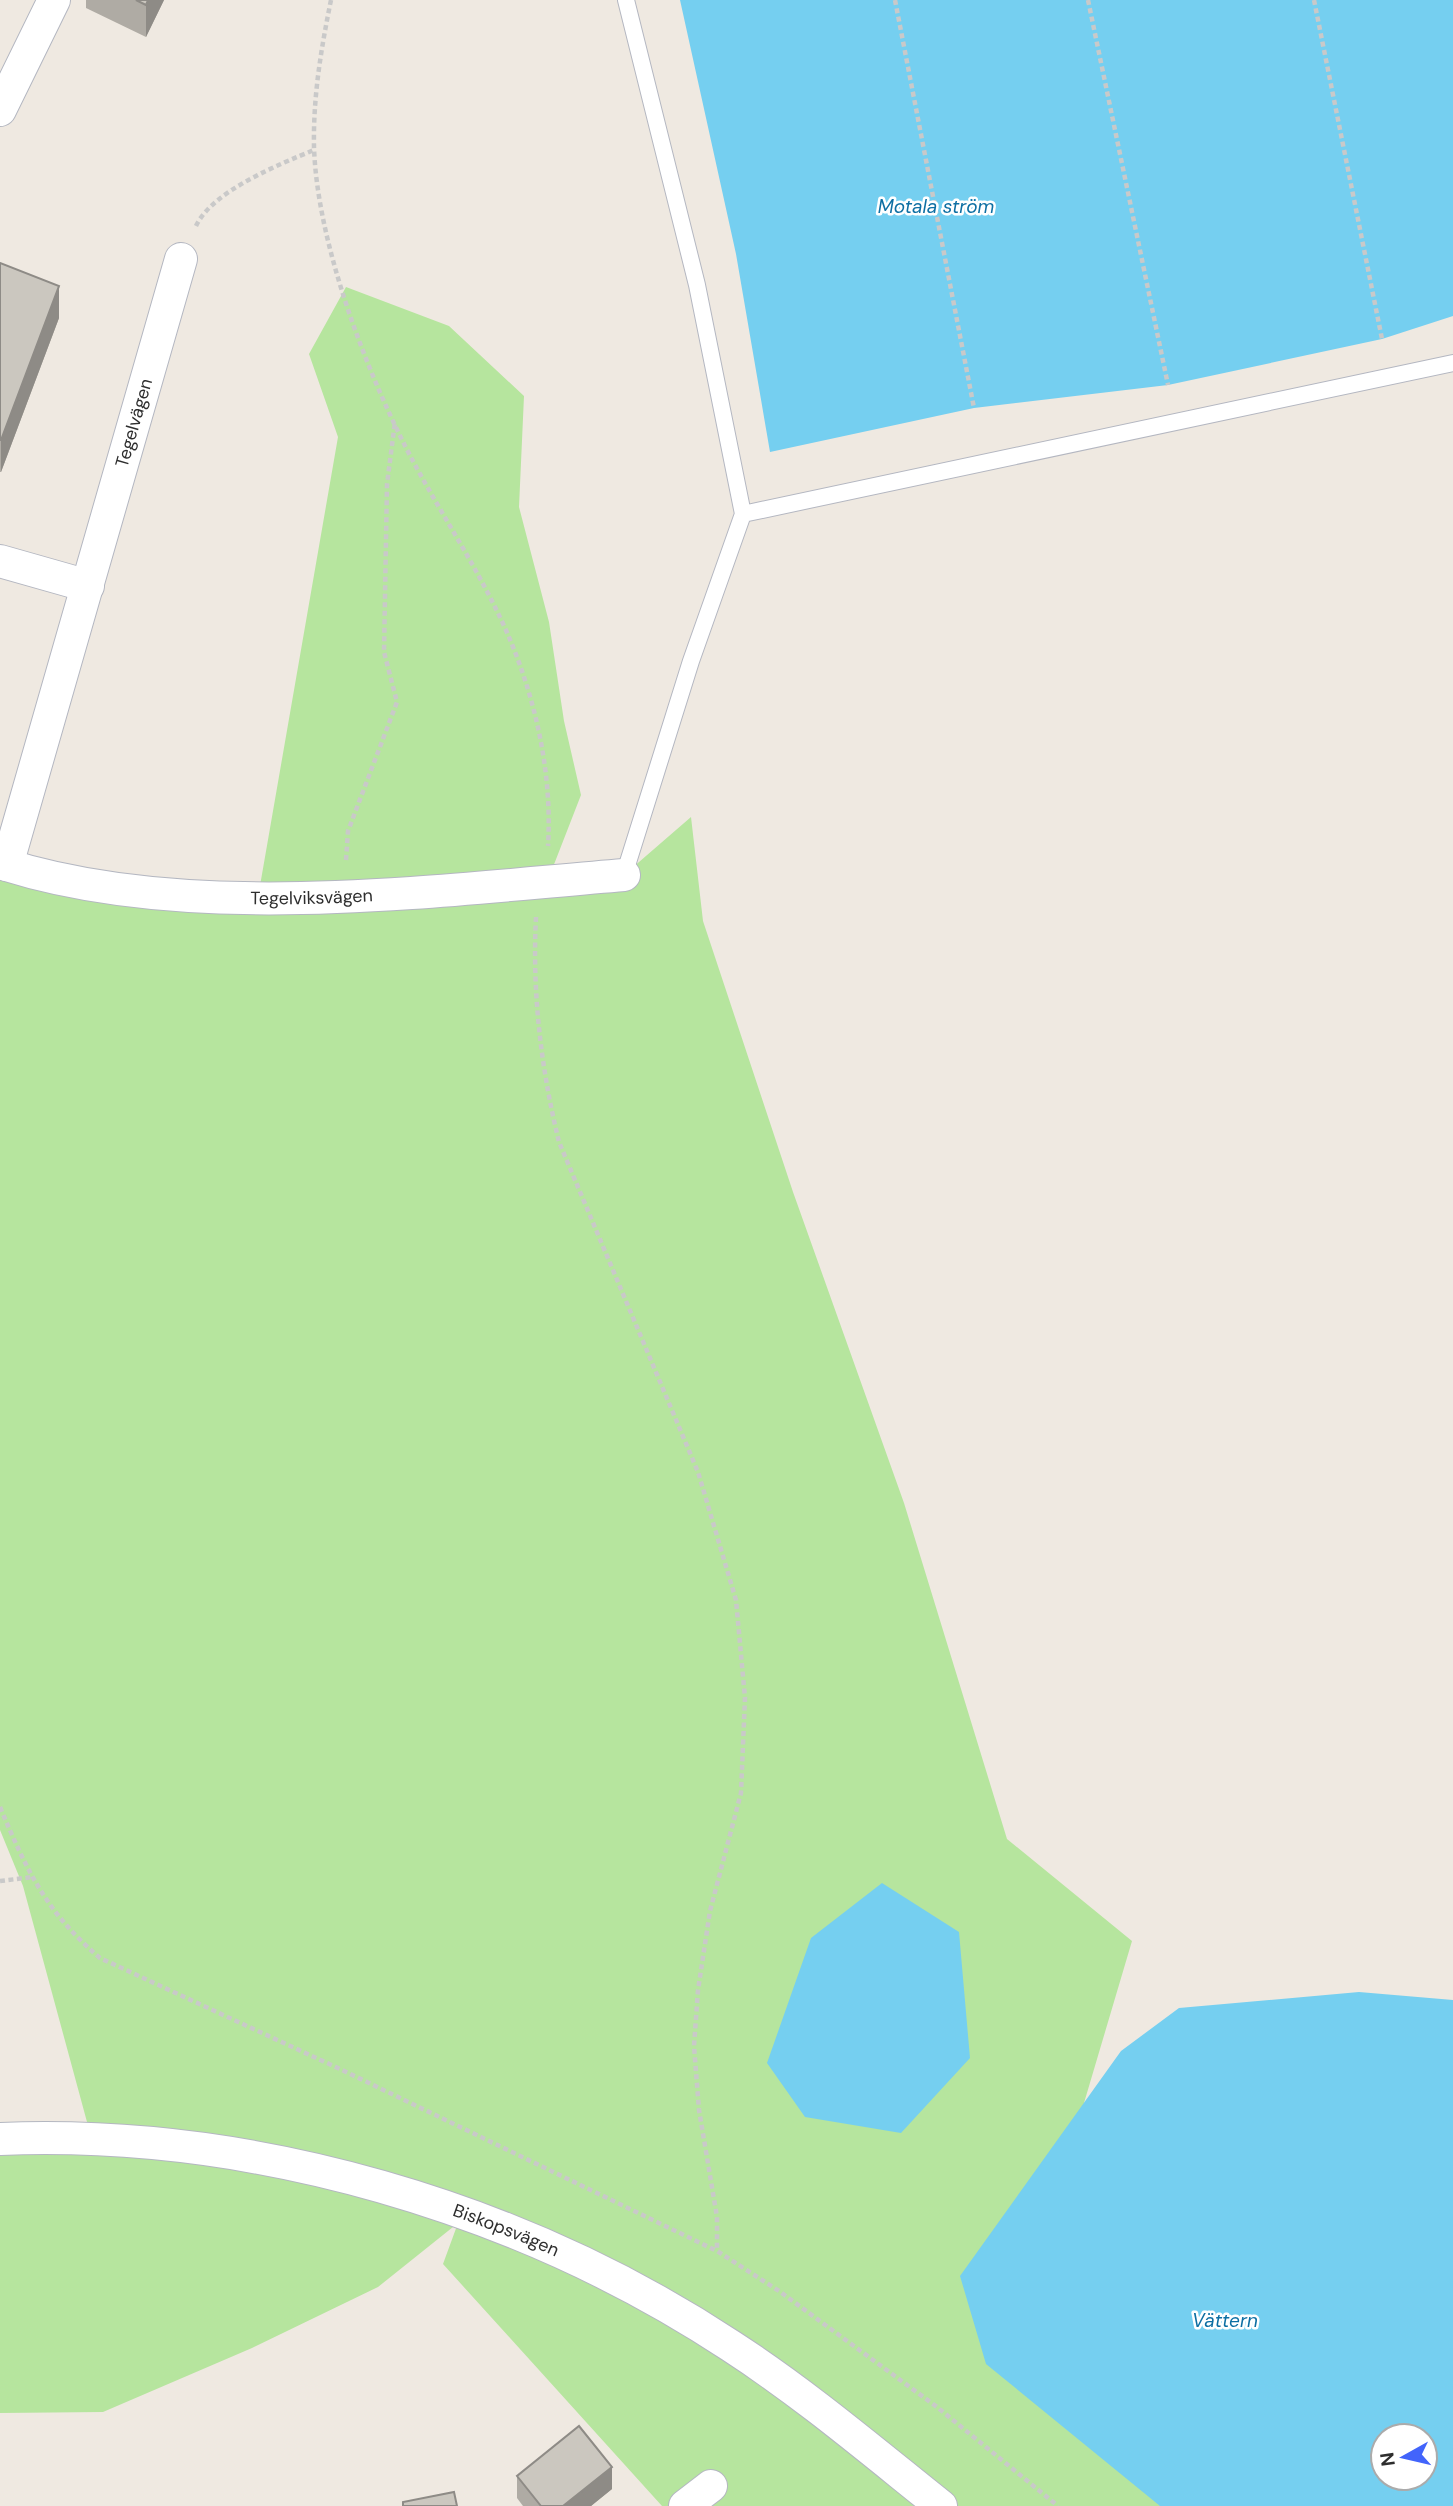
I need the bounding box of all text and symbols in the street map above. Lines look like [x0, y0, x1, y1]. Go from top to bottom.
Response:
water label: Motala ström [878, 194, 994, 219]
street label: Tegelvägen [110, 375, 158, 470]
street label: Tegelviksvägen [250, 883, 374, 910]
street label: Biskopsvägen [450, 2198, 563, 2262]
water label: Vättern [1192, 2308, 1258, 2333]
north arrow [1369, 2422, 1439, 2492]
text: N [1374, 2451, 1401, 2468]

